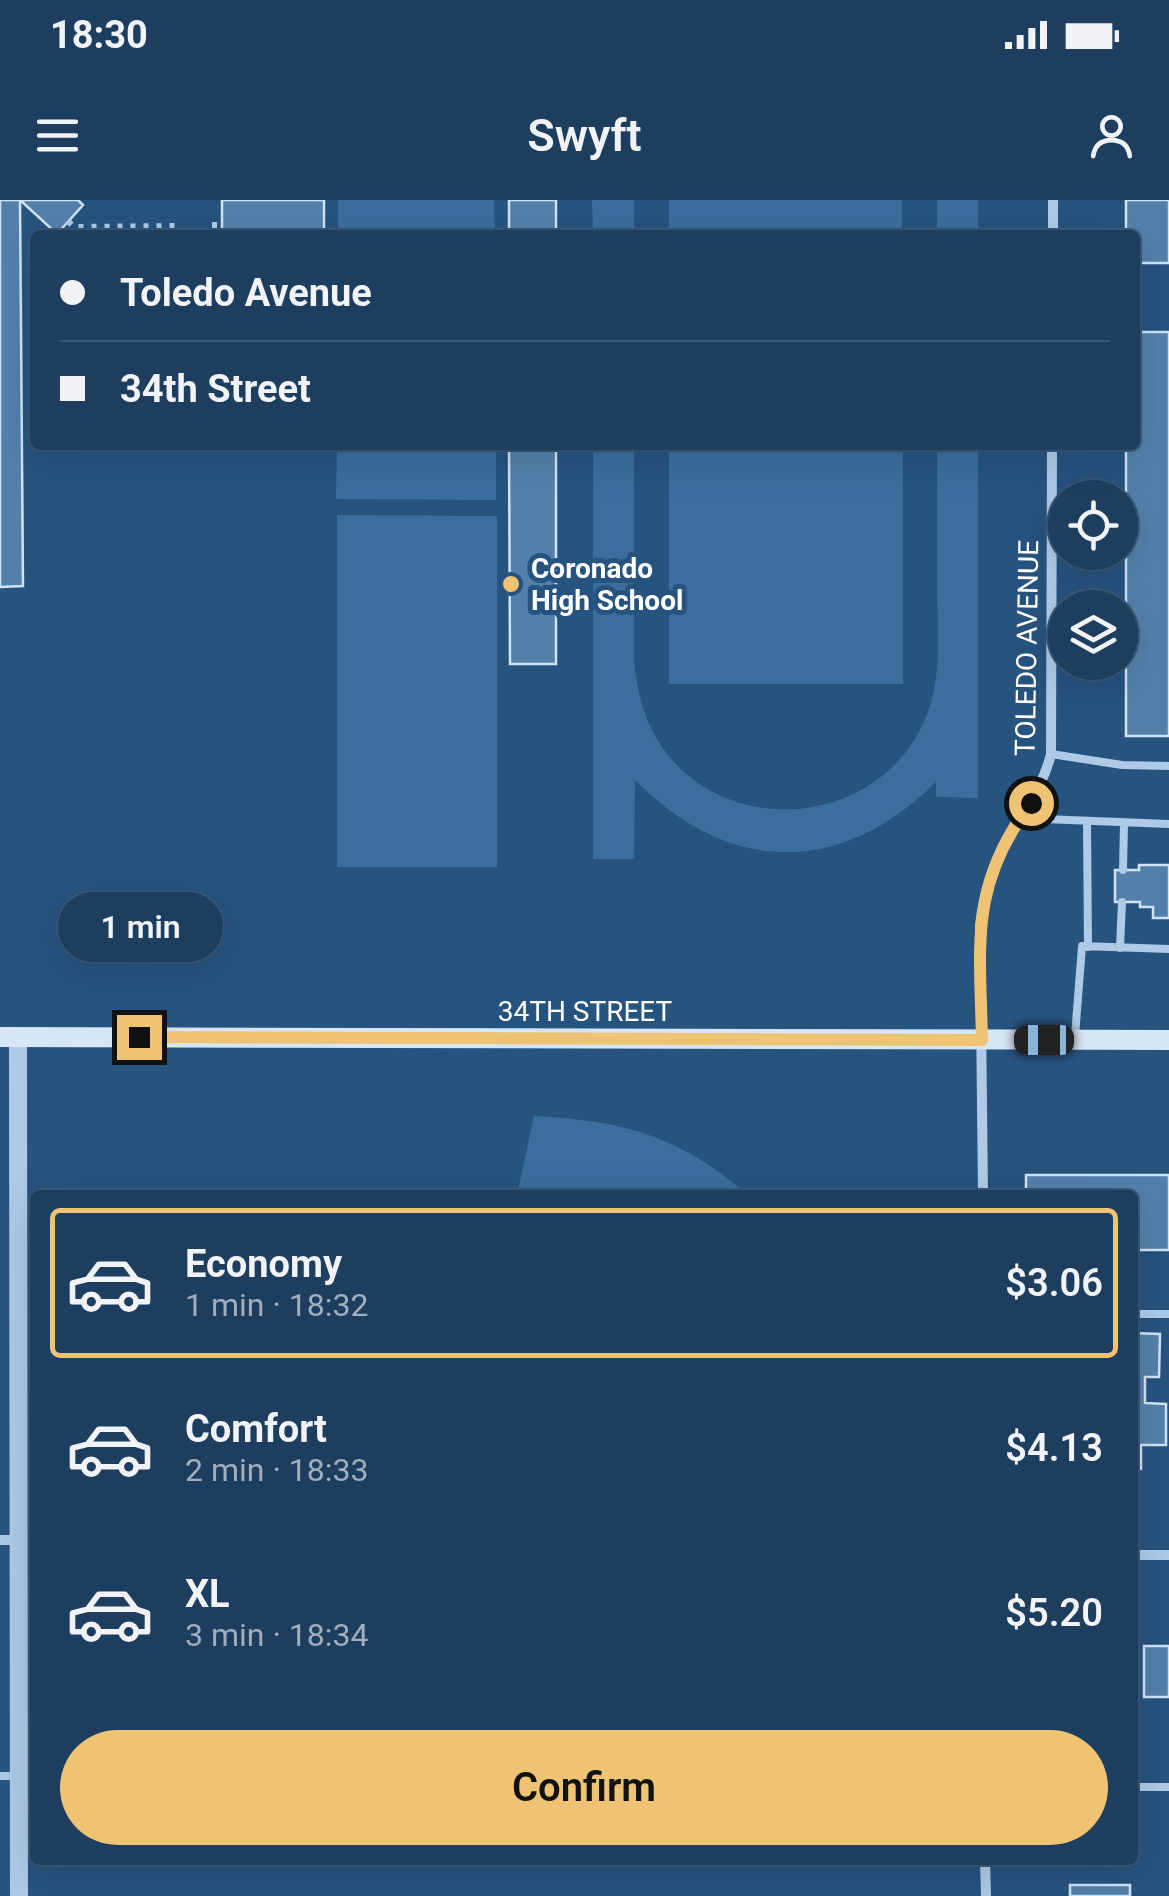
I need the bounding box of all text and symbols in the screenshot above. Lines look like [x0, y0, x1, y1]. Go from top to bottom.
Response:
text: 18:30 [50, 13, 148, 57]
icon: menu [30, 108, 85, 163]
icon: person [1084, 108, 1139, 163]
text: Swyft [527, 109, 642, 162]
text: Toledo Avenue [120, 271, 372, 315]
text: 34th Street [120, 367, 311, 411]
map controls [1048, 480, 1138, 680]
button: locate [1048, 480, 1138, 570]
street label: TOLEDO AVENUE [1009, 540, 1045, 756]
place label: Coronado High School [531, 552, 683, 617]
marker: Coronado High School [500, 573, 522, 595]
button: layers [1048, 590, 1138, 680]
route start [1009, 781, 1054, 826]
callout: 1 min [56, 892, 222, 962]
text: 1 min [100, 908, 181, 946]
street label: 34TH STREET [498, 995, 673, 1028]
route end [117, 1015, 162, 1060]
car [1014, 1025, 1074, 1055]
icon: car [65, 1238, 155, 1328]
text: Economy [185, 1242, 342, 1286]
text: $3.06 [1005, 1261, 1103, 1305]
text: 1 min · 18:32 [185, 1286, 368, 1324]
icon: car [65, 1403, 155, 1493]
text: Comfort [185, 1407, 327, 1451]
text: $4.13 [1005, 1426, 1103, 1470]
text: 2 min · 18:33 [185, 1451, 368, 1489]
icon: car [65, 1568, 155, 1658]
text: XL [185, 1572, 230, 1616]
text: $5.20 [1005, 1591, 1103, 1635]
text: 3 min · 18:34 [185, 1616, 368, 1654]
button: Confirm [60, 1730, 1108, 1845]

